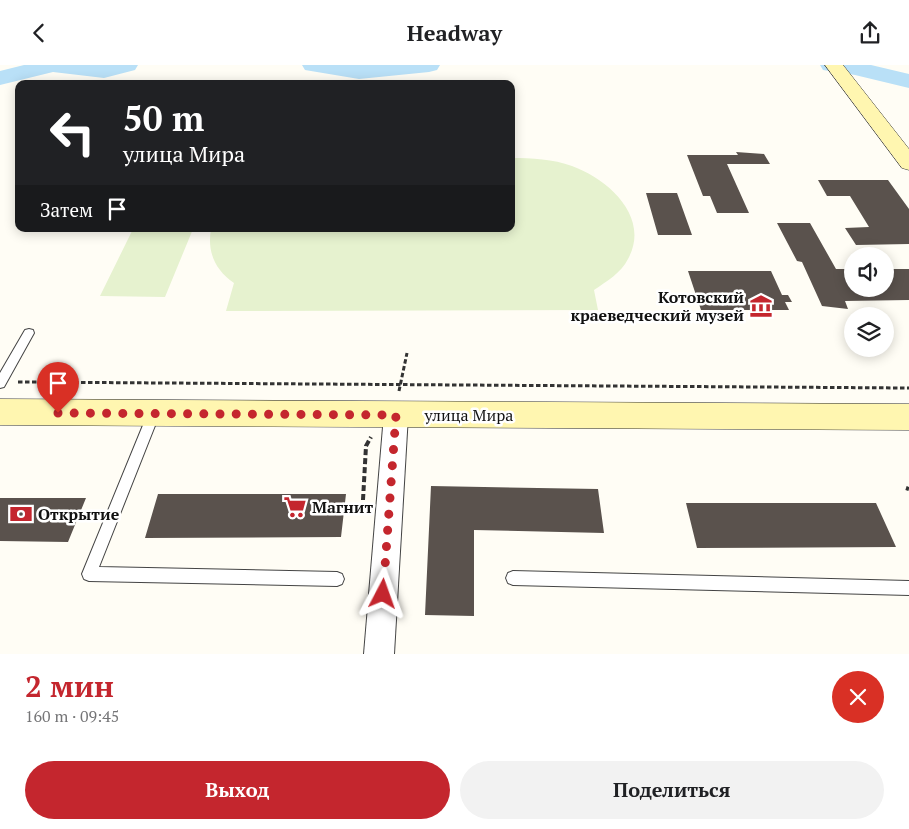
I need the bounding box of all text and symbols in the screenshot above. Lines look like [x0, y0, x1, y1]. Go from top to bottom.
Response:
text: Headway [407, 18, 502, 47]
icon: back [25, 19, 53, 47]
icon: share [856, 19, 884, 47]
text: 50 m [123, 95, 204, 141]
icon: left [40, 100, 105, 165]
text: улица Мира [123, 139, 245, 168]
icon: arrive [103, 195, 131, 223]
text: Затем [40, 197, 93, 222]
map controls [844, 247, 894, 357]
button: sound [844, 247, 894, 297]
place label: Котовский краеведческий музей [570, 286, 744, 326]
museum icon: Котовский краеведческий музей [748, 293, 774, 319]
button: layers [844, 307, 894, 357]
pin [37, 362, 79, 413]
icon: arrive [44, 369, 72, 397]
street label: улица Мира [424, 404, 513, 426]
supermarket icon: Магнит [282, 494, 308, 520]
place label: Магнит [312, 496, 374, 518]
bank icon: Открытие [8, 501, 34, 527]
place label: Открытие [38, 503, 120, 525]
position arrow [356, 567, 408, 619]
text: 2 мин [25, 666, 114, 706]
button: close [832, 671, 884, 723]
text: 160 m · 09:45 [25, 705, 119, 727]
button: Выход [25, 761, 450, 819]
button: Поделиться [460, 761, 884, 819]

